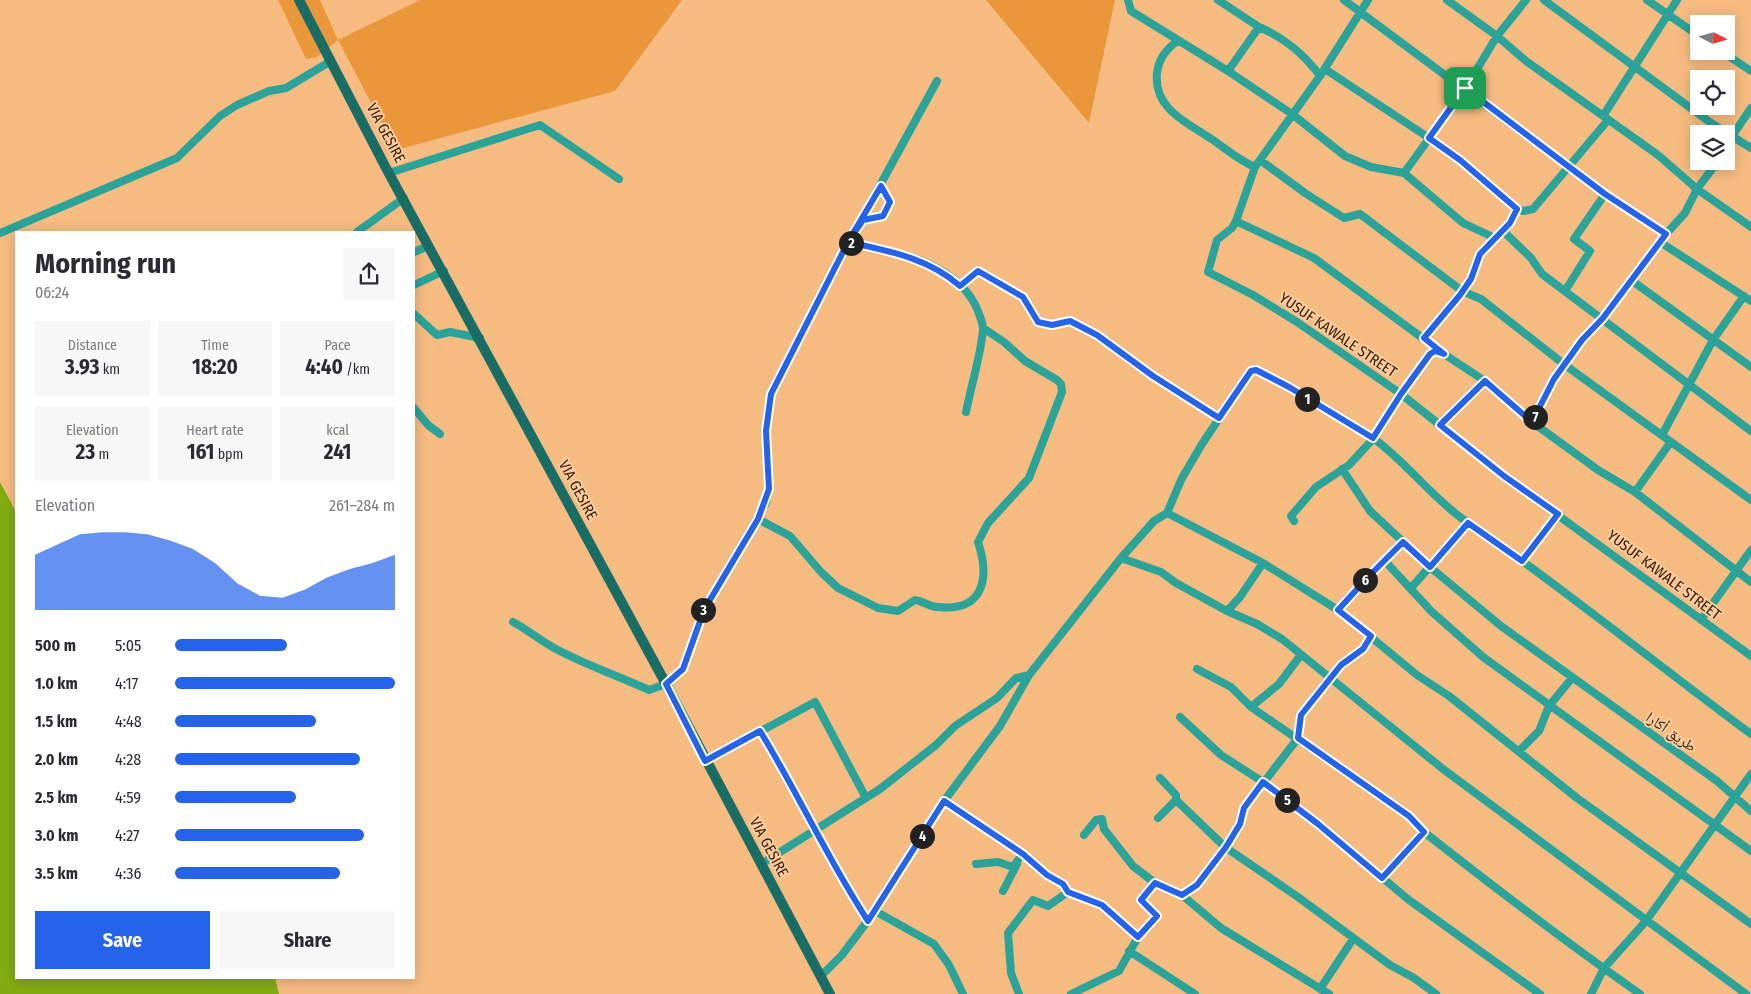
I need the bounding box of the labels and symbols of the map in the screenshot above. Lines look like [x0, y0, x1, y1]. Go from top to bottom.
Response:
north arrow [1690, 15, 1735, 60]
pin [1444, 67, 1486, 109]
street label: VIA GESIRE [363, 100, 409, 166]
pin: 2 [838, 230, 864, 256]
street label: YUSUF KAWALE STREET [1276, 289, 1400, 381]
pin: 1 [1294, 386, 1320, 412]
pin: 7 [1522, 404, 1548, 430]
street label: VIA GESIRE [555, 457, 601, 523]
street label: YUSUF KAWALE STREET [1603, 526, 1725, 624]
pin: 6 [1352, 568, 1378, 592]
pin: 3 [690, 598, 716, 622]
street label: طريق أكارا [1642, 708, 1700, 757]
pin: 5 [1274, 788, 1300, 812]
street label: VIA GESIRE [746, 814, 792, 880]
pin: 4 [910, 824, 934, 848]

